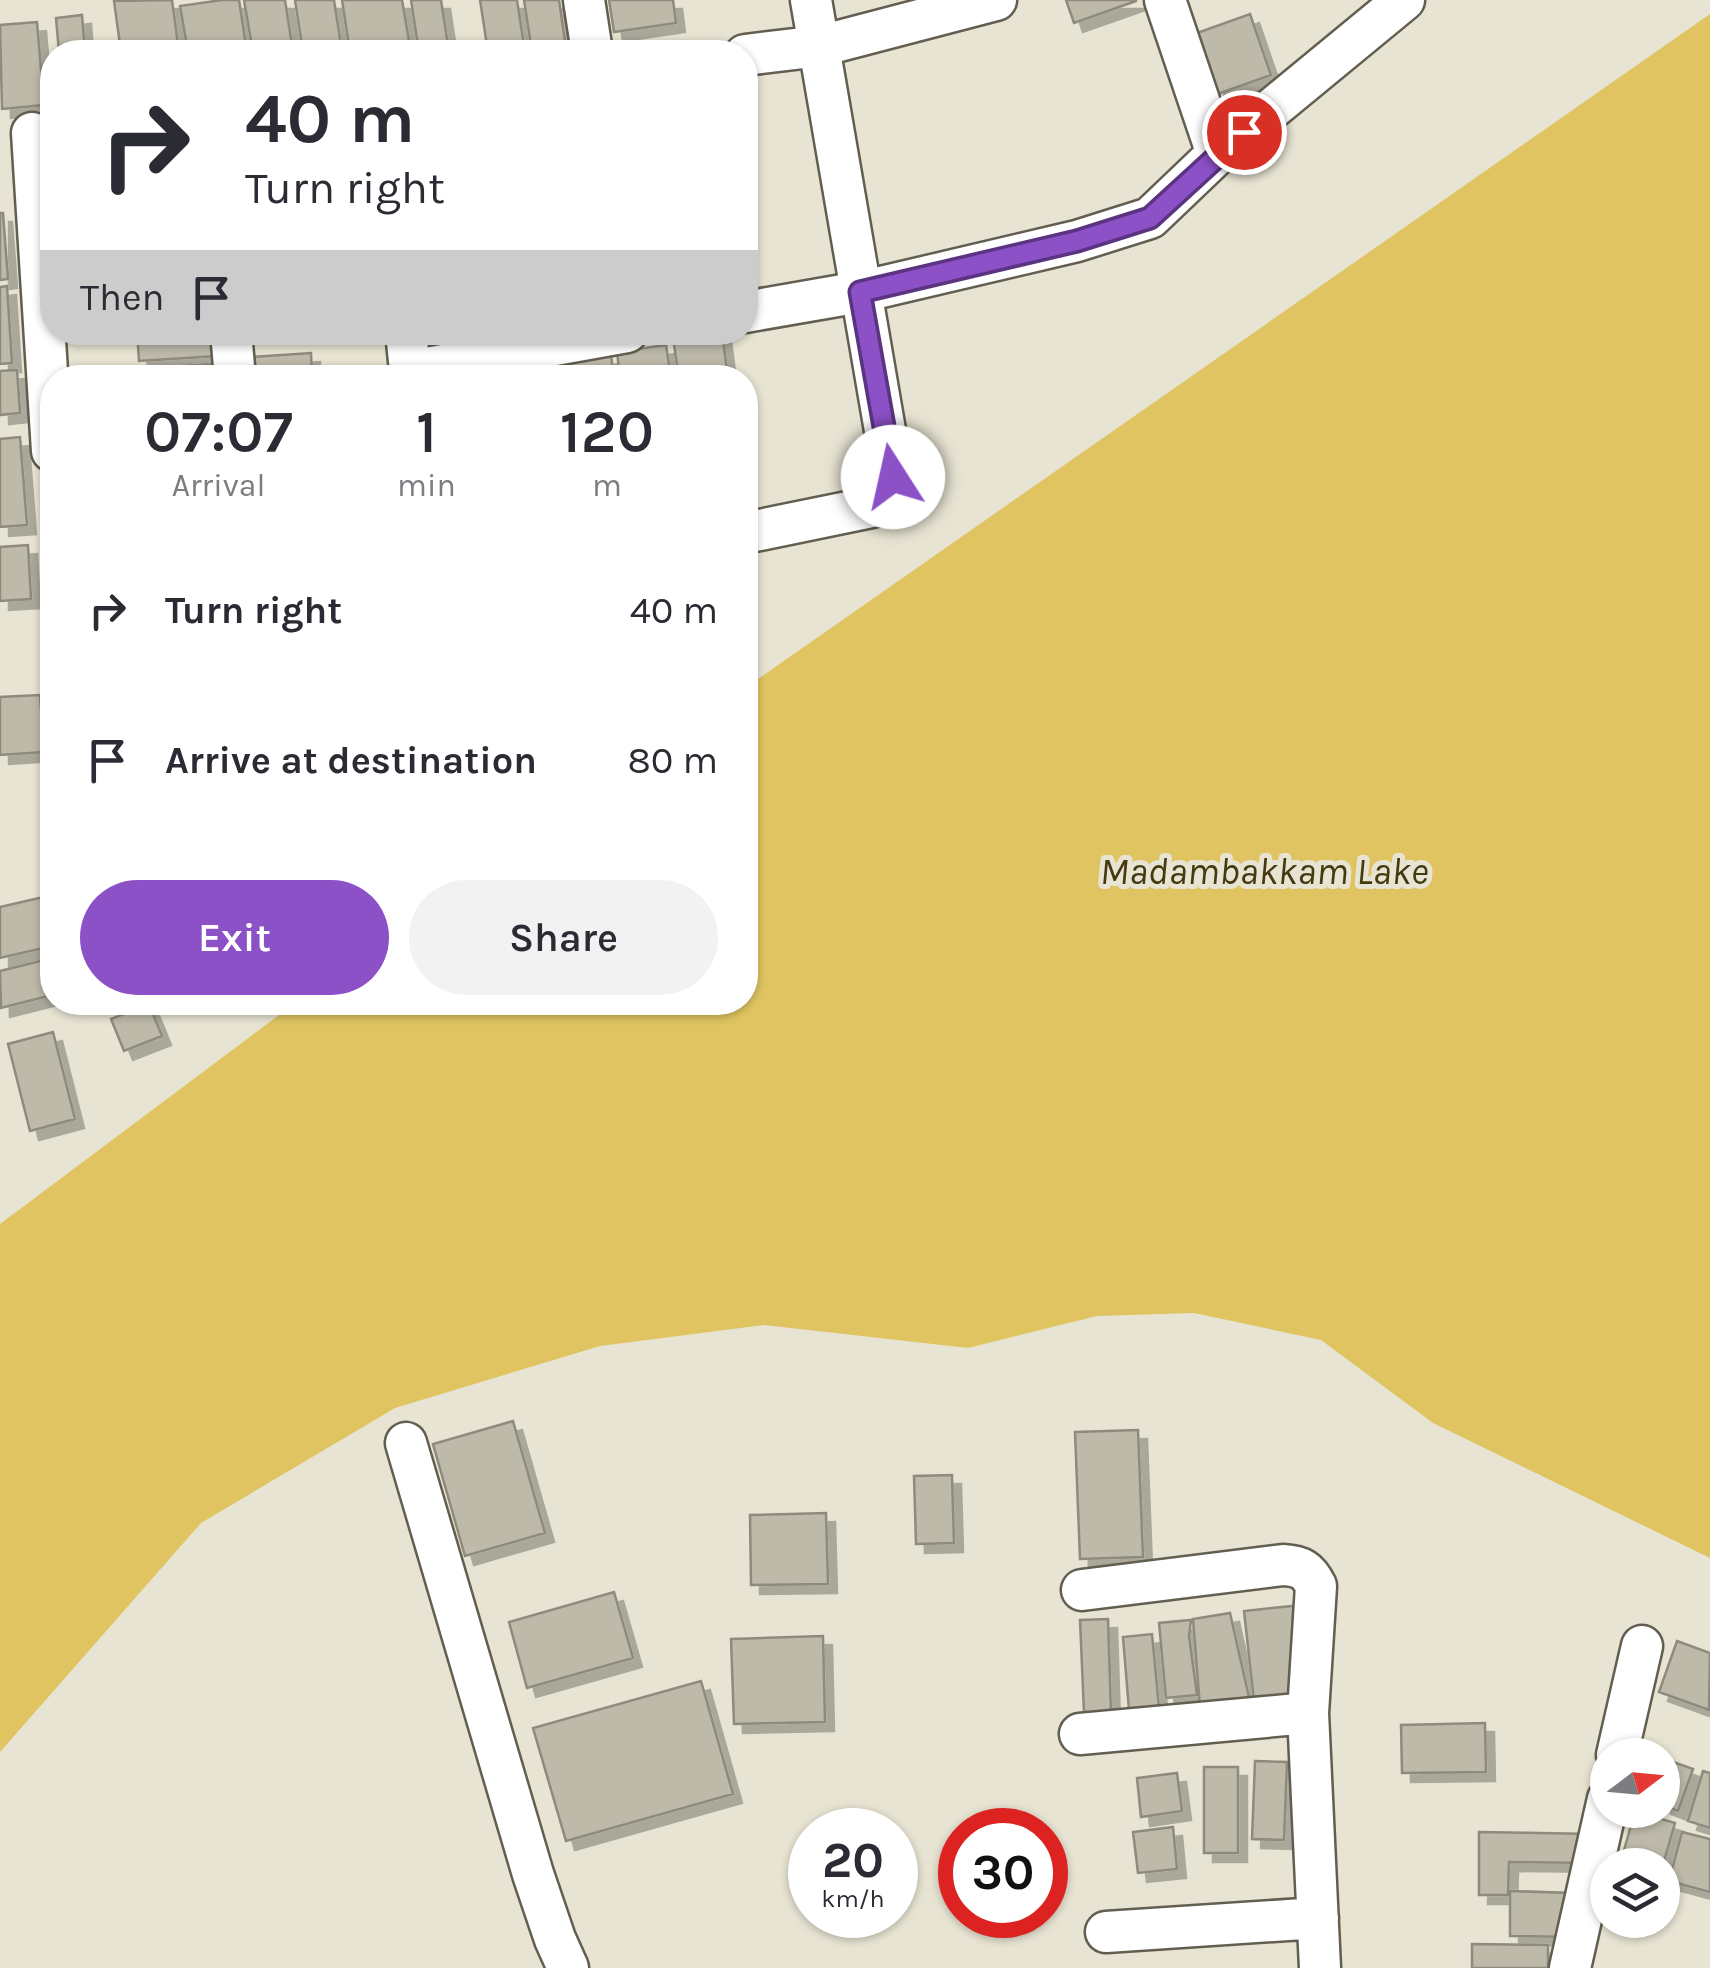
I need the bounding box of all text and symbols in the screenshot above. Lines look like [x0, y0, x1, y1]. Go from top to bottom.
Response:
text: 40 m [245, 78, 415, 160]
icon: right [80, 80, 210, 210]
pin [1202, 90, 1287, 175]
icon: arrive [1217, 105, 1272, 160]
text: Turn right [245, 162, 445, 214]
icon: arrive [184, 270, 239, 325]
text: Then [80, 275, 164, 320]
text: 07:07 [144, 397, 293, 467]
text: 1 [416, 397, 437, 467]
text: 120 [560, 397, 654, 467]
position arrow [841, 425, 945, 529]
text: Arrival [172, 467, 265, 504]
text: min [397, 467, 456, 504]
text: m [592, 467, 622, 504]
icon: right [80, 583, 135, 638]
text: Turn right [165, 588, 342, 633]
text: 40 m [630, 588, 718, 633]
icon: arrive [80, 733, 135, 788]
text: Arrive at destination [165, 738, 537, 783]
text: 80 m [628, 738, 718, 783]
water label: Madambakkam Lake [1100, 849, 1428, 894]
button: Exit [80, 880, 389, 995]
button: Share [409, 880, 718, 995]
north arrow [1590, 1738, 1680, 1828]
map controls [1590, 1738, 1680, 1938]
speed limit sign: 30 [938, 1808, 1068, 1938]
text: 20 [822, 1831, 884, 1890]
button: layers [1590, 1848, 1680, 1938]
text: km/h [821, 1884, 885, 1913]

